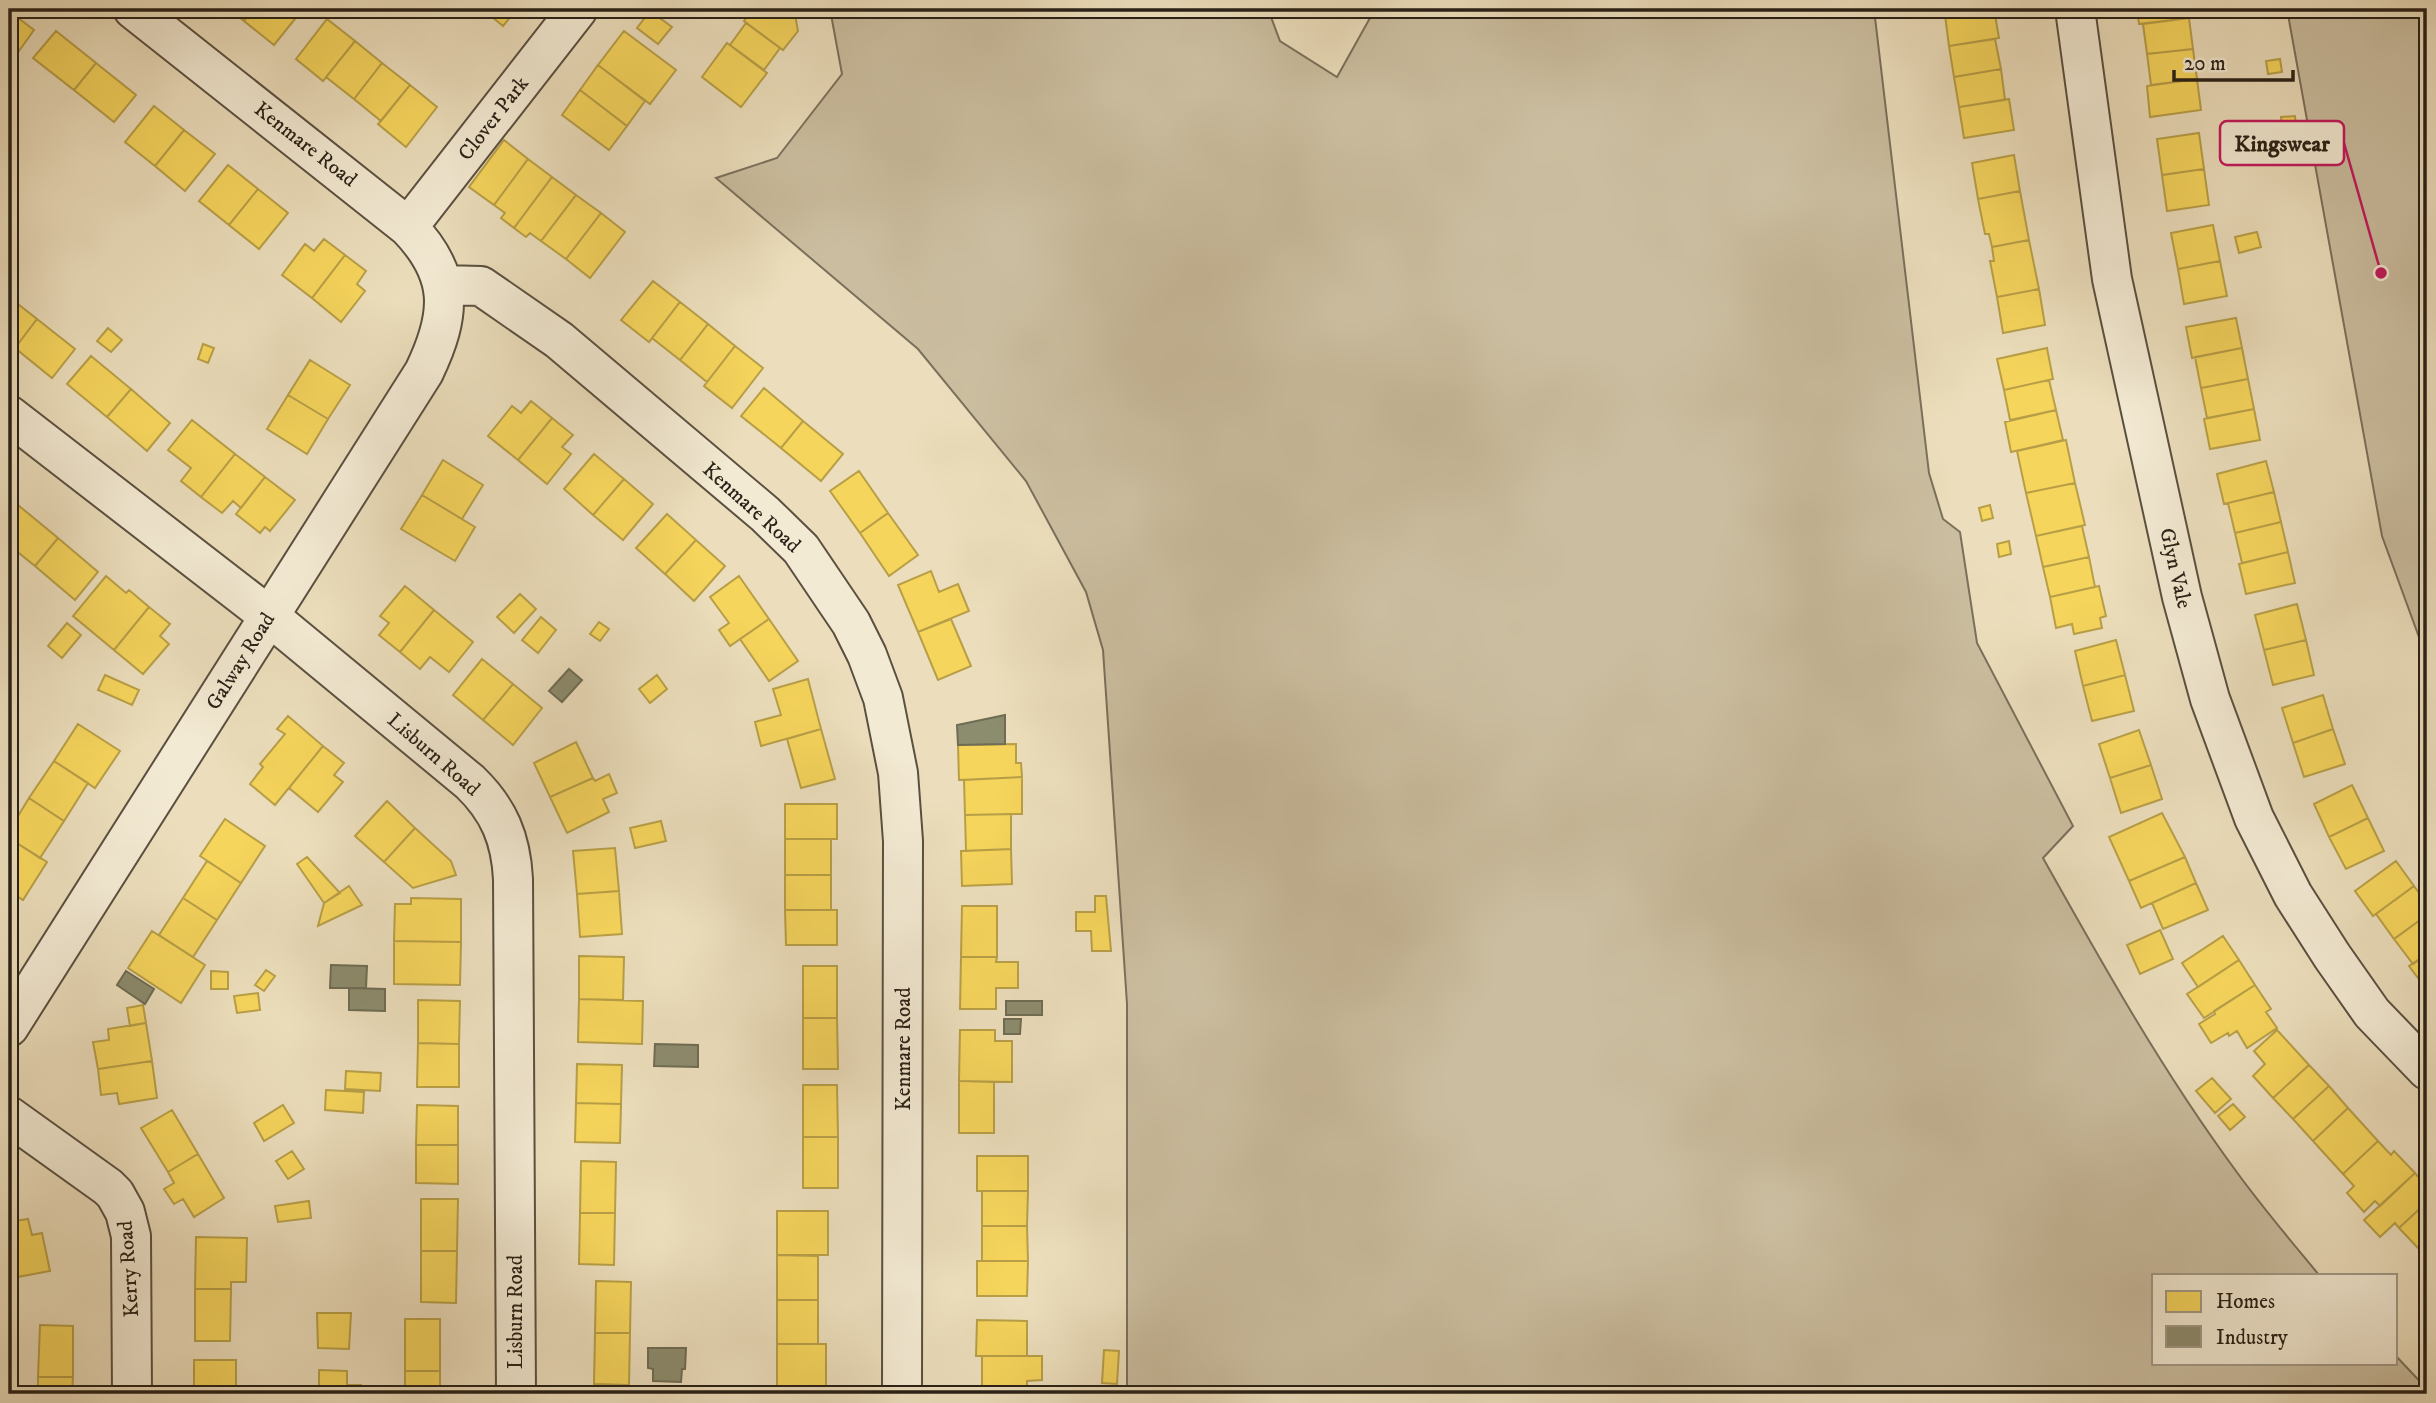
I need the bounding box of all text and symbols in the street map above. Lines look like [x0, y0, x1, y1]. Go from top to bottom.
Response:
scale bar [2174, 38, 2292, 82]
text: 20 m [2184, 51, 2226, 77]
street label: Clover Park [453, 71, 535, 166]
street label: Kenmare Road [249, 97, 362, 193]
callout: Kingswear [2220, 121, 2344, 165]
text: Kingswear [2234, 130, 2330, 159]
street label: Kenmare Road [697, 457, 806, 559]
street label: Glyn Vale [2153, 525, 2197, 611]
street label: Galway Road [201, 608, 281, 715]
street label: Lisburn Road [382, 707, 485, 802]
street label: Kenmare Road [891, 987, 917, 1111]
street label: Kerry Road [113, 1219, 145, 1318]
street label: Lisburn Road [503, 1254, 529, 1369]
legend [2152, 1274, 2398, 1364]
text: Homes [2216, 1289, 2275, 1315]
text: Industry [2216, 1325, 2289, 1351]

